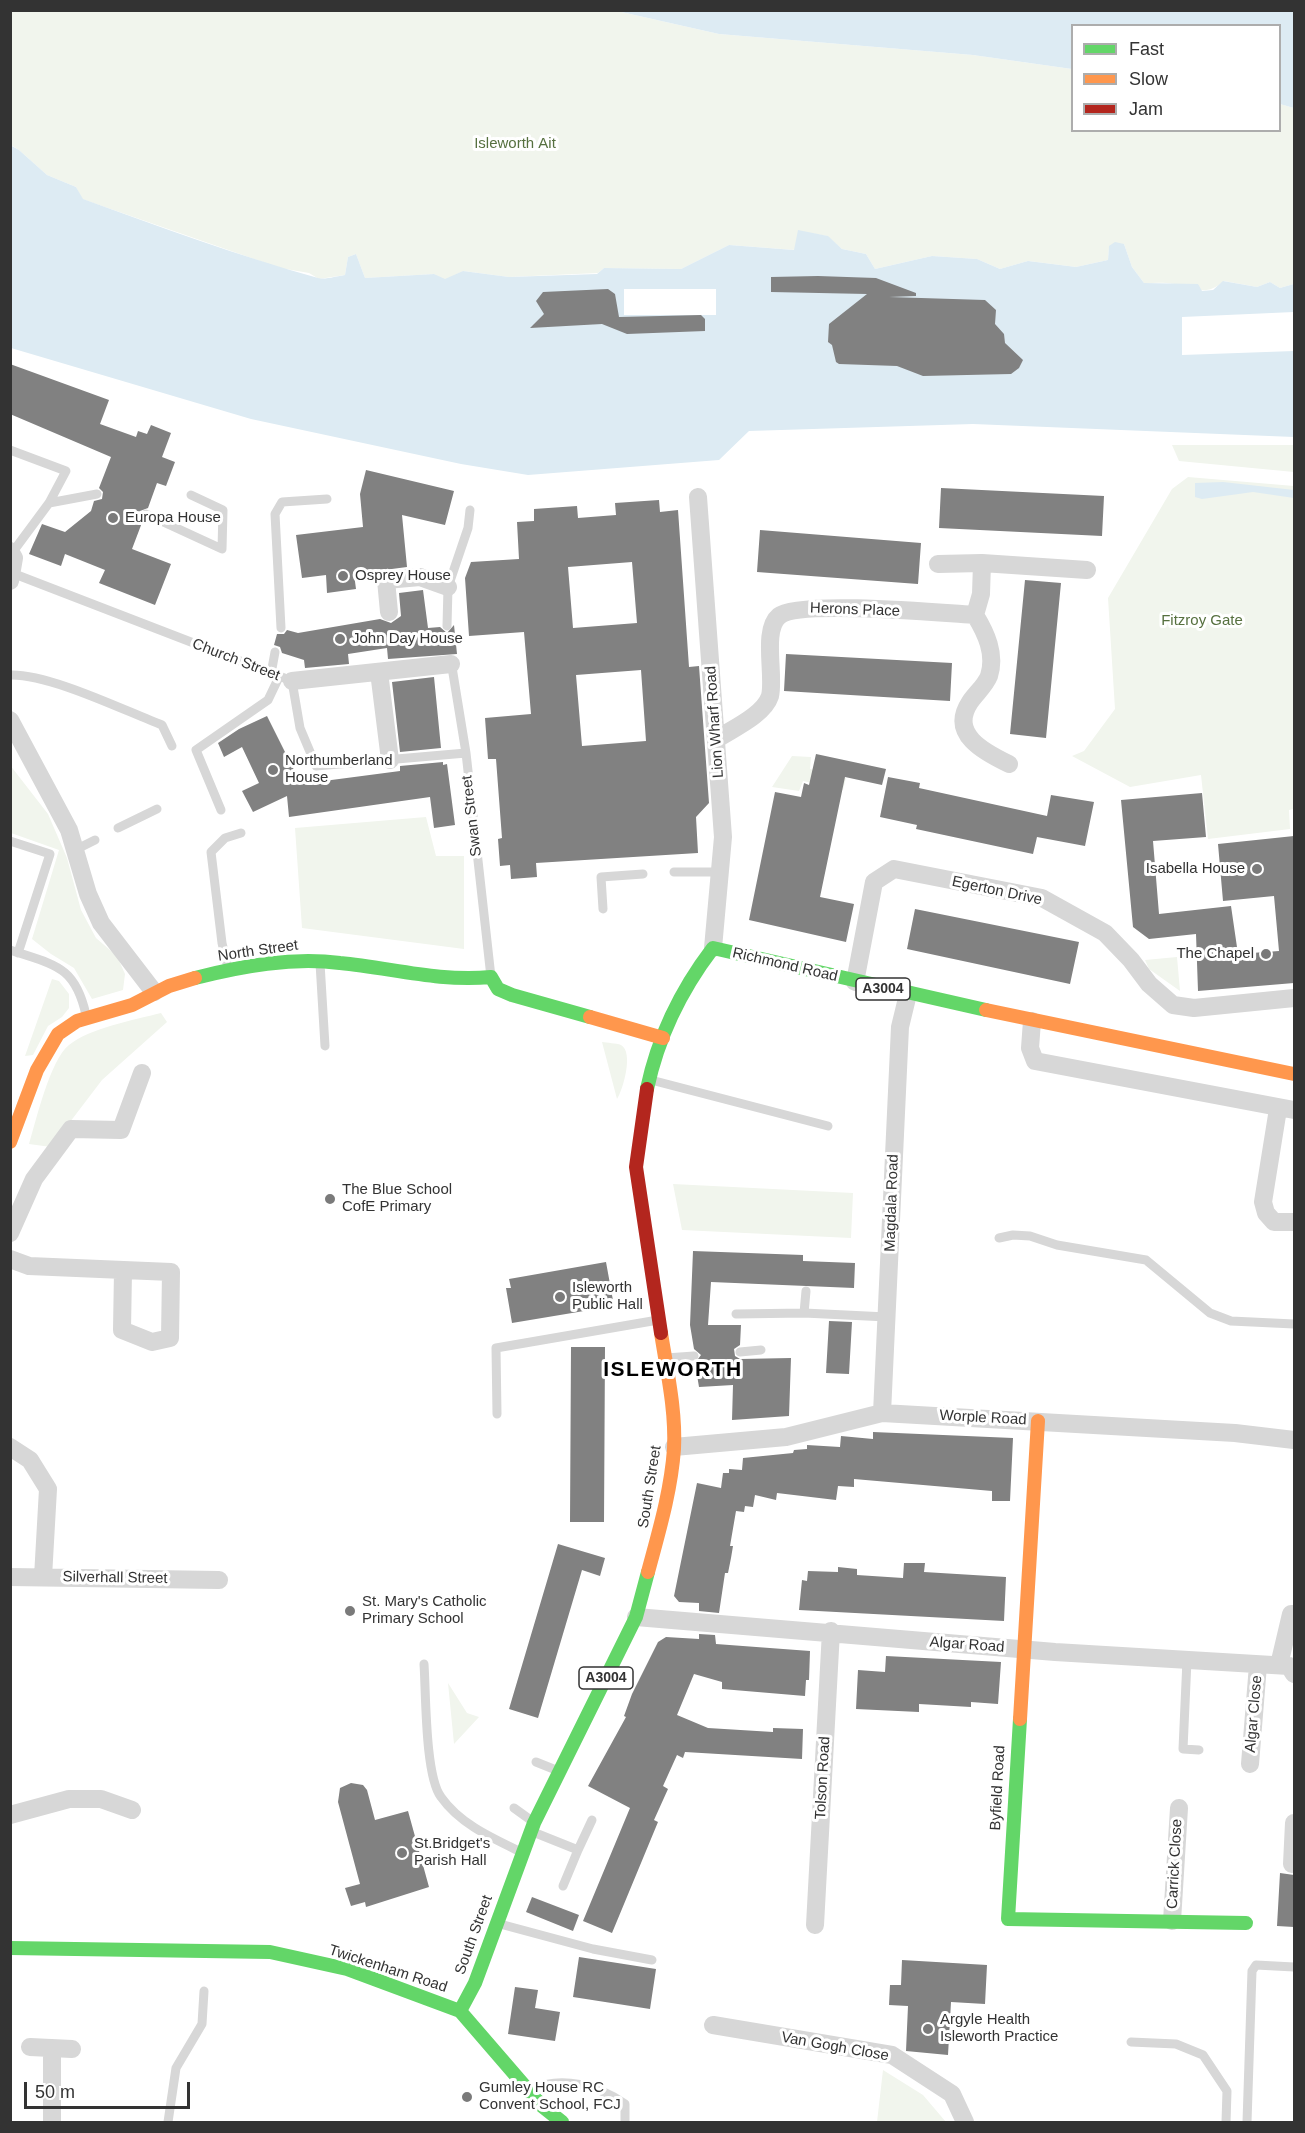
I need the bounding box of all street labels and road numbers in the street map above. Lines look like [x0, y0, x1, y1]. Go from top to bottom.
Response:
street label: Herons Place [810, 599, 900, 621]
street label: Church Street [190, 635, 282, 685]
street label: Lion Wharf Road [702, 665, 728, 779]
street label: Swan Street [458, 774, 486, 858]
street label: Egerton Drive [950, 873, 1044, 909]
street label: North Street [217, 936, 299, 966]
street label: Richmond Road [731, 944, 839, 986]
road number: A3004 [856, 978, 910, 1000]
street label: Magdala Road [881, 1154, 903, 1252]
street label: Worple Road [939, 1407, 1027, 1429]
street label: South Street [635, 1444, 665, 1530]
street label: Silverhall Street [62, 1568, 168, 1588]
street label: Algar Road [929, 1633, 1005, 1657]
road number: A3004 [579, 1667, 633, 1689]
street label: Algar Close [1242, 1675, 1266, 1753]
street label: Tolson Road [812, 1736, 834, 1820]
street label: Byfield Road [987, 1745, 1009, 1831]
street label: Carrick Close [1164, 1819, 1186, 1909]
street label: South Street [451, 1893, 497, 1977]
street label: Twickenham Road [327, 1941, 449, 1997]
street label: Van Gogh Close [780, 2029, 890, 2065]

